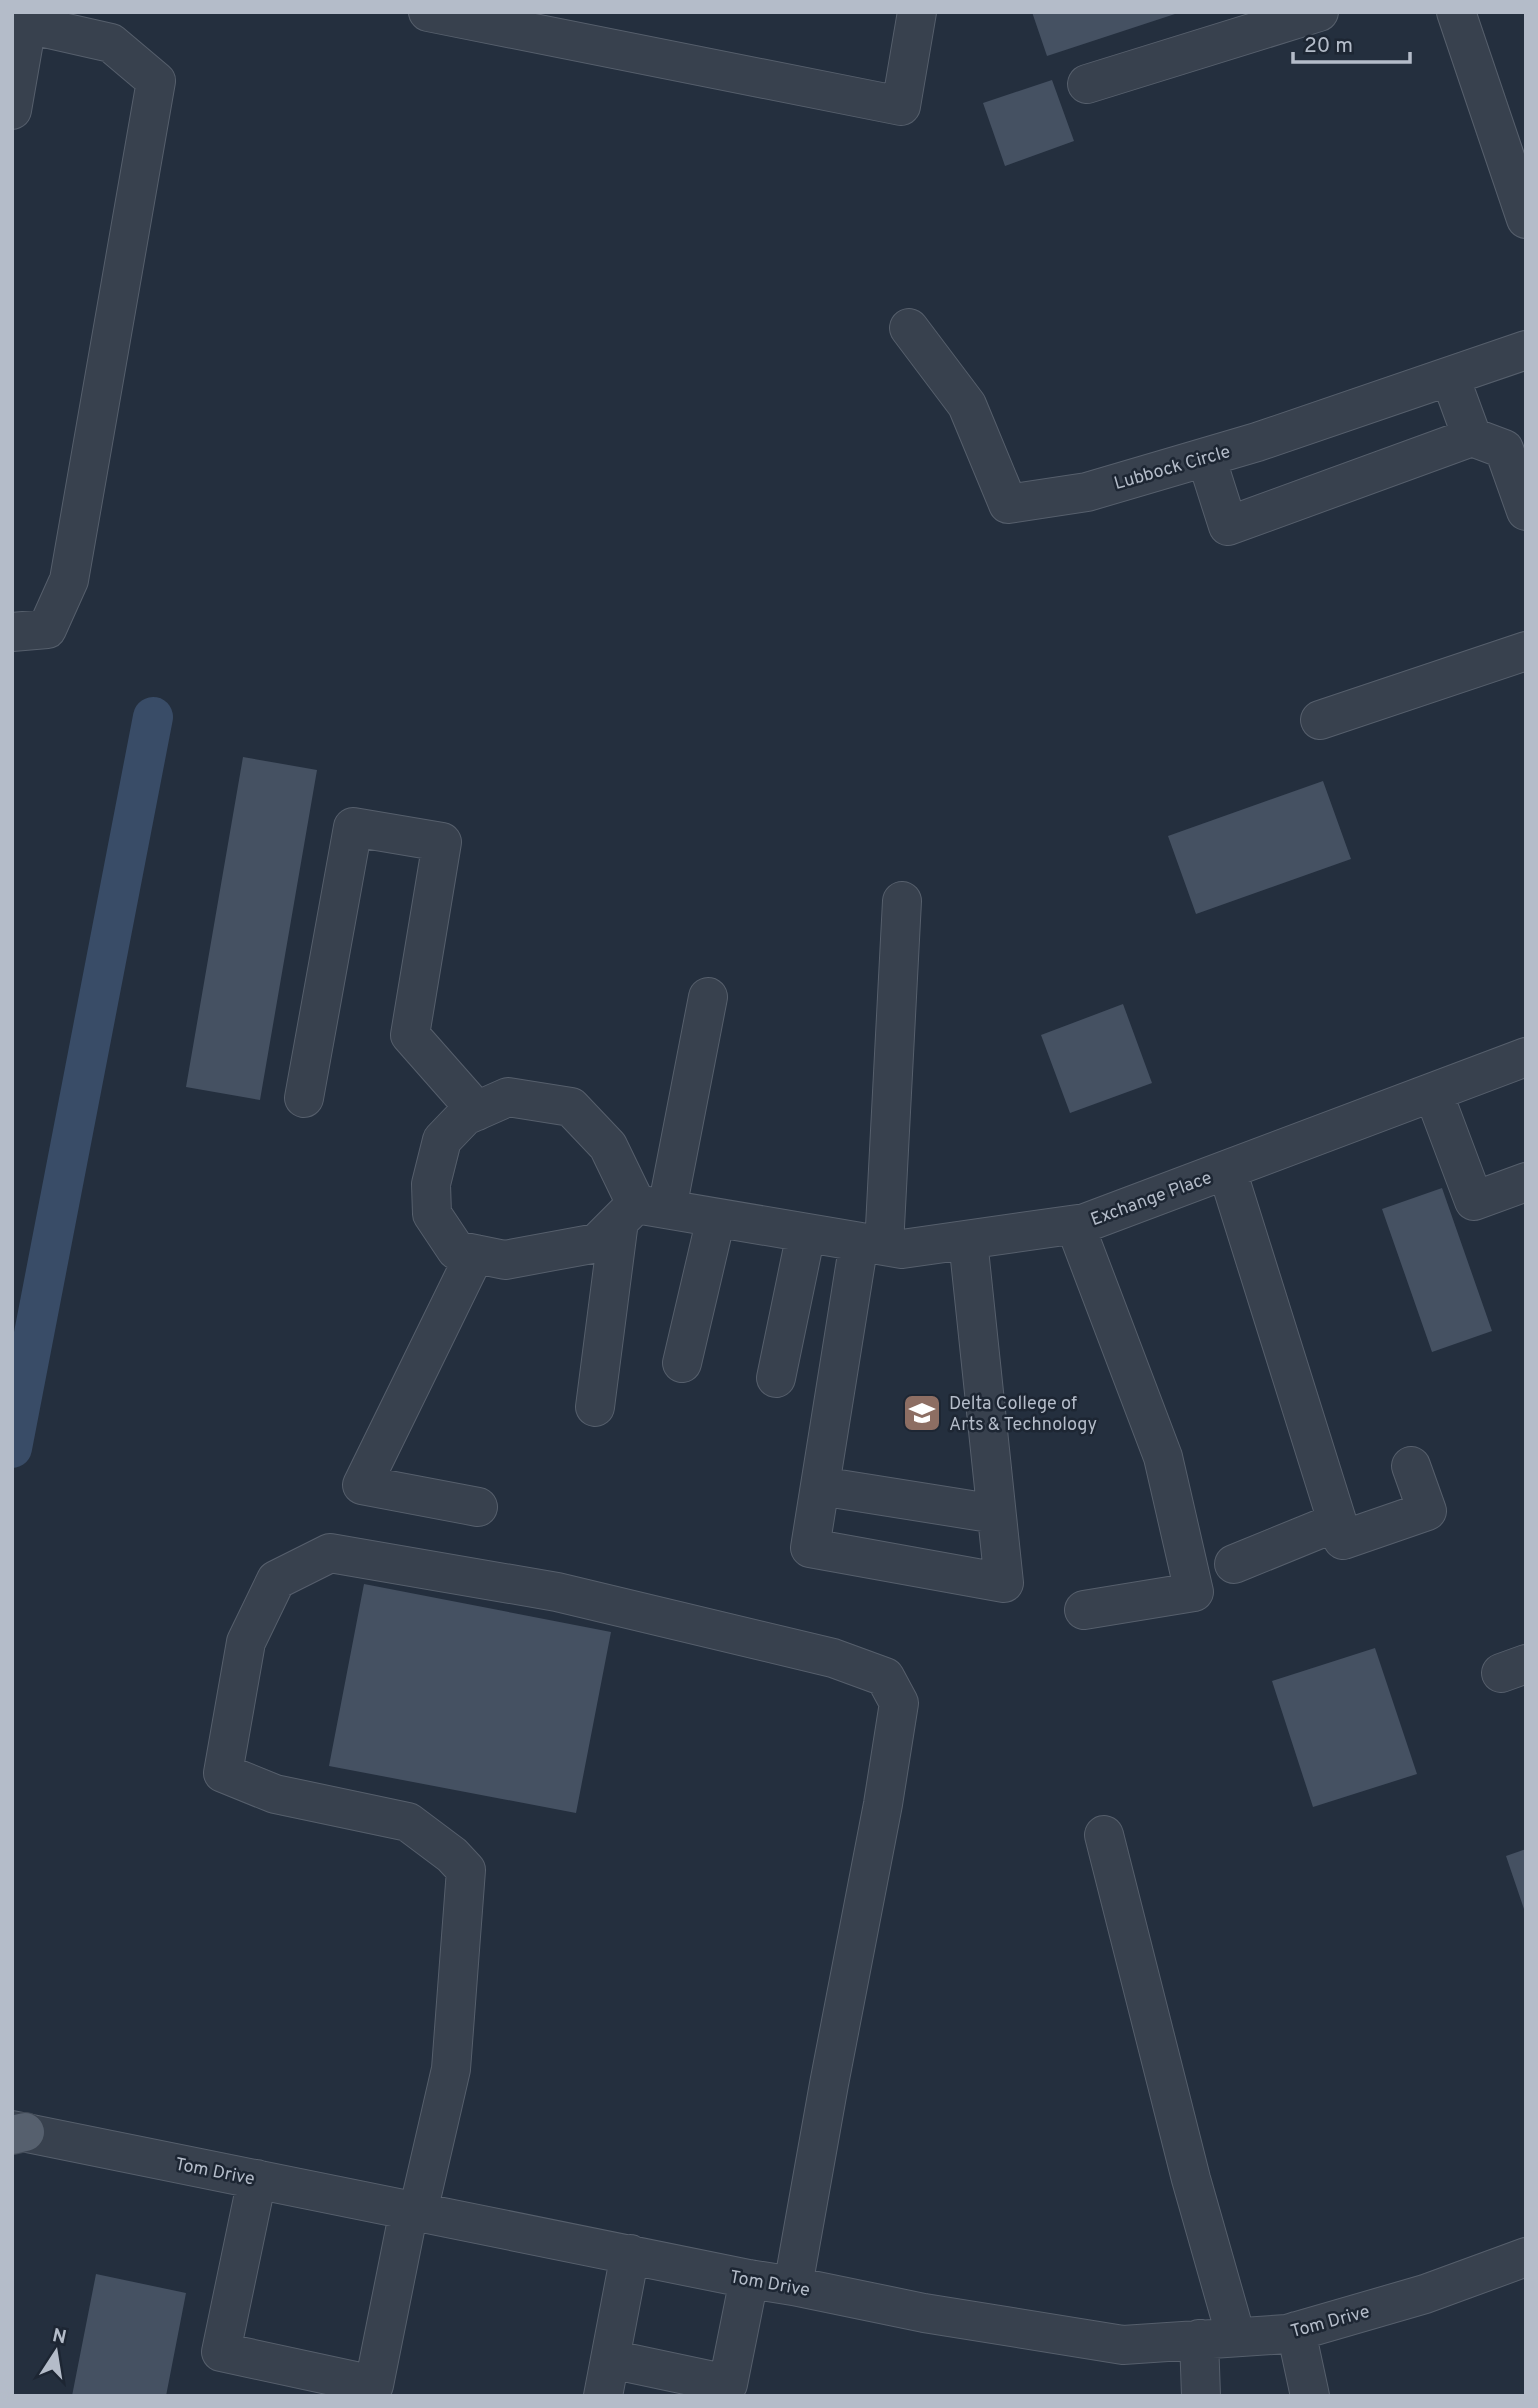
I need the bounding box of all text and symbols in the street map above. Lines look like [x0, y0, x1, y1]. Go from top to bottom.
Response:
scale bar [1293, 21, 1410, 65]
text: 20 m [1304, 33, 1353, 60]
street label: Lubbock Circle [1112, 441, 1233, 496]
street label: Exchange Place [1088, 1167, 1215, 1232]
school or university icon: Delta College of Arts & Technology [901, 1392, 943, 1434]
place label: Delta College of Arts & Technology [949, 1393, 1097, 1437]
street label: Tom Drive [173, 2153, 257, 2191]
street label: Tom Drive [728, 2266, 812, 2303]
street label: Tom Drive [1288, 2301, 1372, 2344]
north arrow [21, 2317, 91, 2387]
text: N [50, 2324, 68, 2350]

